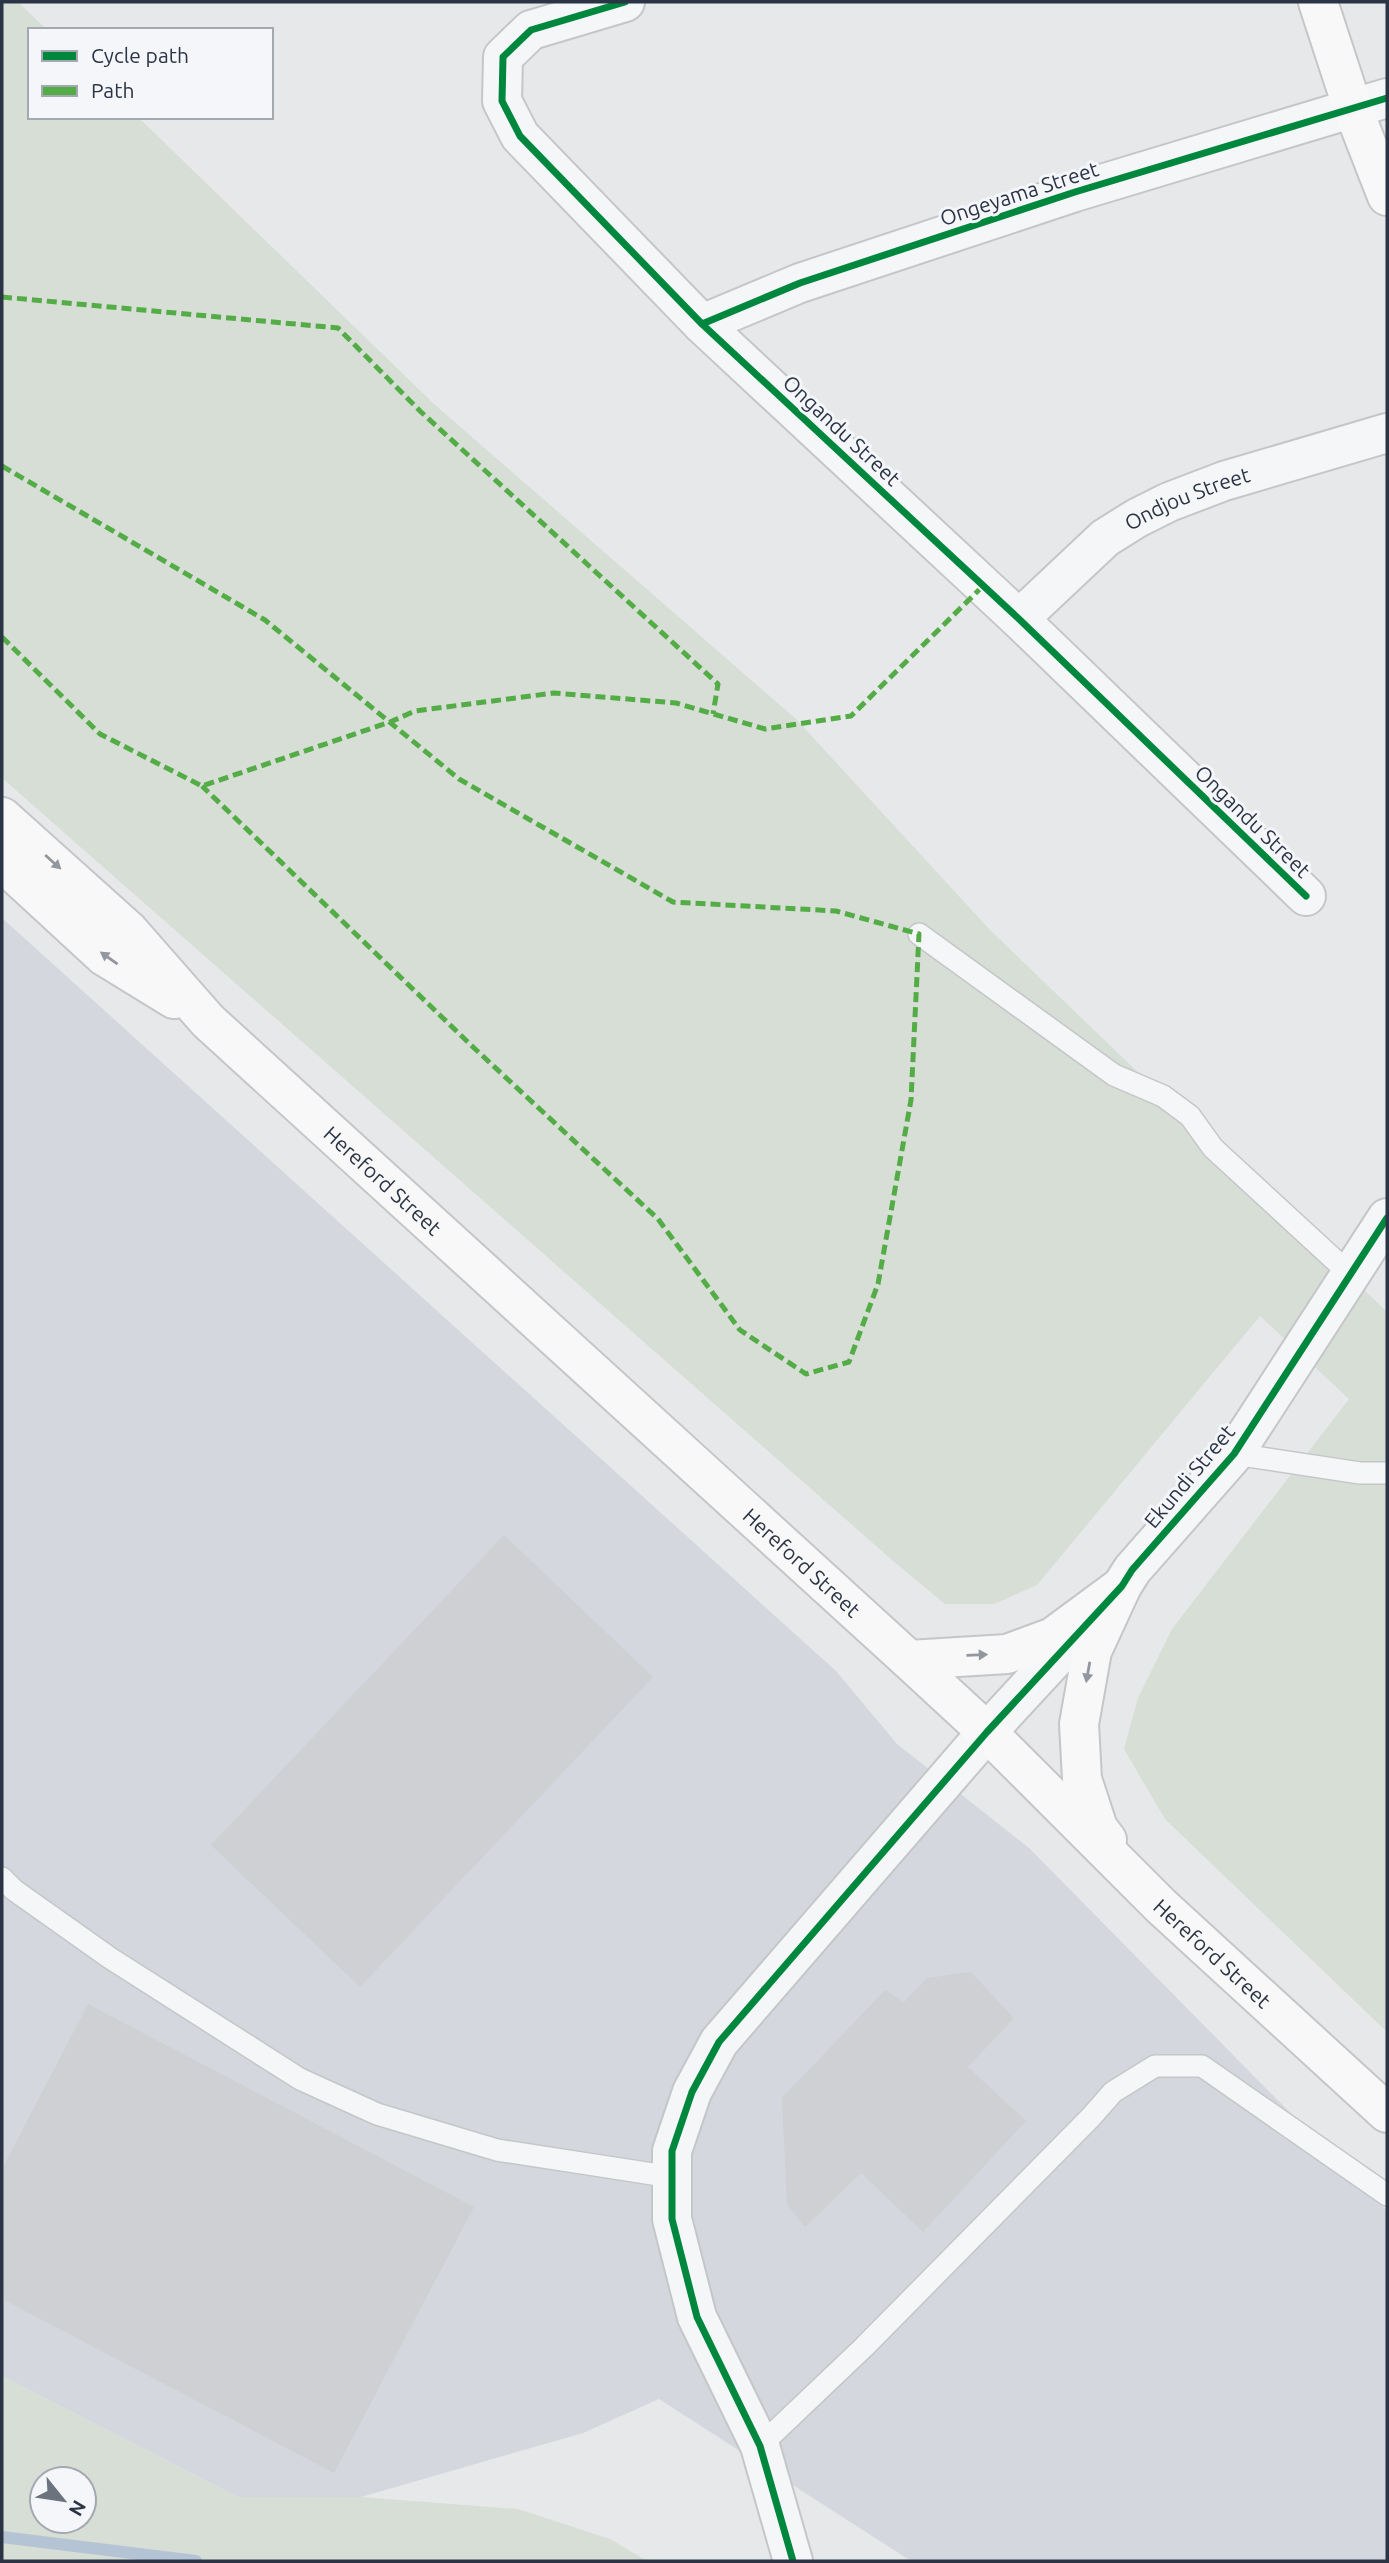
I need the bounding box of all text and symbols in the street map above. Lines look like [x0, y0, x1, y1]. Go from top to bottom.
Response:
legend [28, 28, 273, 119]
text: Cycle path [91, 43, 189, 67]
text: Path [91, 78, 134, 102]
street label: Ongeyama Street [937, 156, 1101, 230]
street label: Ongandu Street [779, 370, 905, 490]
street label: Ondjou Street [1120, 462, 1253, 535]
street label: Ongandu Street [1190, 760, 1316, 882]
one-way arrow [44, 854, 61, 870]
one-way arrow [100, 951, 118, 965]
street label: Hereford Street [319, 1121, 446, 1240]
street label: Ekundi Street [1139, 1420, 1239, 1532]
street label: Hereford Street [738, 1503, 865, 1622]
one-way arrow [966, 1650, 988, 1661]
one-way arrow [1082, 1661, 1093, 1683]
street label: Hereford Street [1149, 1894, 1276, 2013]
north arrow [28, 2465, 98, 2535]
text: N [65, 2497, 91, 2520]

